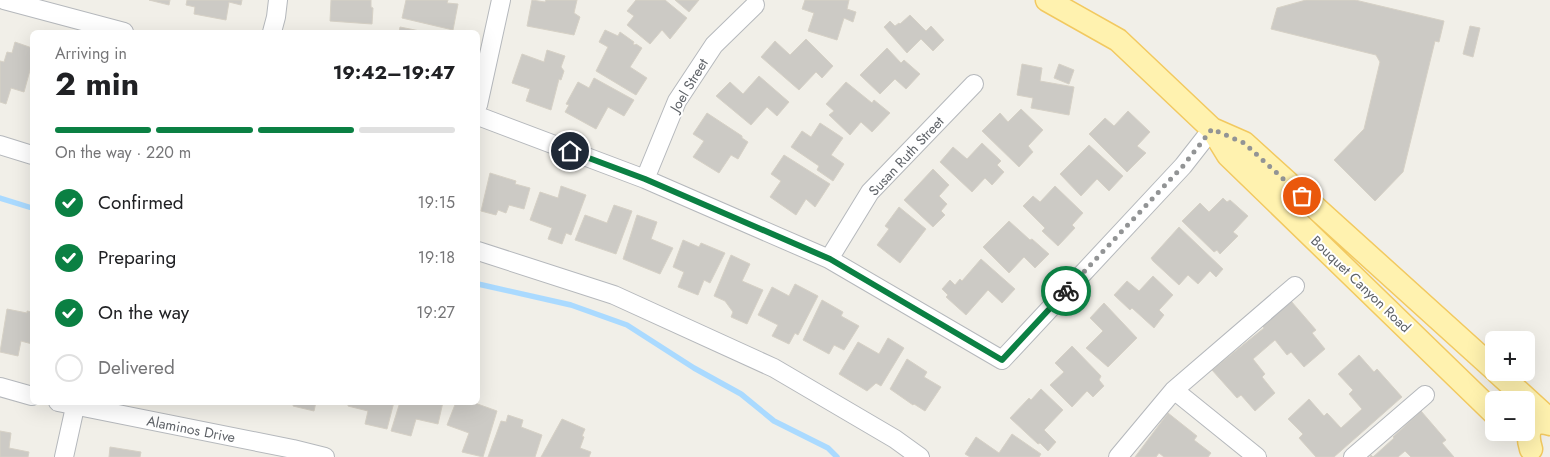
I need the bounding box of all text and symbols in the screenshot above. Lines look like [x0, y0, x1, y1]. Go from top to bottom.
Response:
text: Arriving in [55, 42, 127, 65]
street label: Joel Street [664, 54, 713, 117]
text: 19:42–19:47 [333, 59, 455, 86]
text: 2 min [55, 61, 139, 107]
street label: Susan Ruth Street [864, 111, 949, 200]
pin [549, 130, 591, 172]
icon: home [556, 137, 584, 165]
text: On the way · 220 m [55, 141, 191, 164]
pin [1281, 175, 1323, 217]
icon: bag [1288, 182, 1316, 210]
icon: check [55, 189, 83, 217]
text: Confirmed [98, 189, 184, 216]
text: 19:15 [418, 191, 455, 214]
street label: Bouquet Canyon Road [1307, 231, 1415, 337]
icon: check [55, 244, 83, 272]
text: Preparing [98, 244, 176, 271]
text: 19:18 [418, 246, 455, 269]
courier [1041, 266, 1091, 316]
icon: bike [1052, 277, 1080, 305]
icon: check [55, 299, 83, 327]
text: On the way [98, 299, 189, 326]
text: 19:27 [416, 301, 455, 324]
map controls [1485, 331, 1535, 441]
button: + [1485, 331, 1535, 381]
text: Delivered [98, 354, 175, 381]
button: − [1485, 391, 1535, 441]
street label: Alaminos Drive [145, 411, 237, 447]

